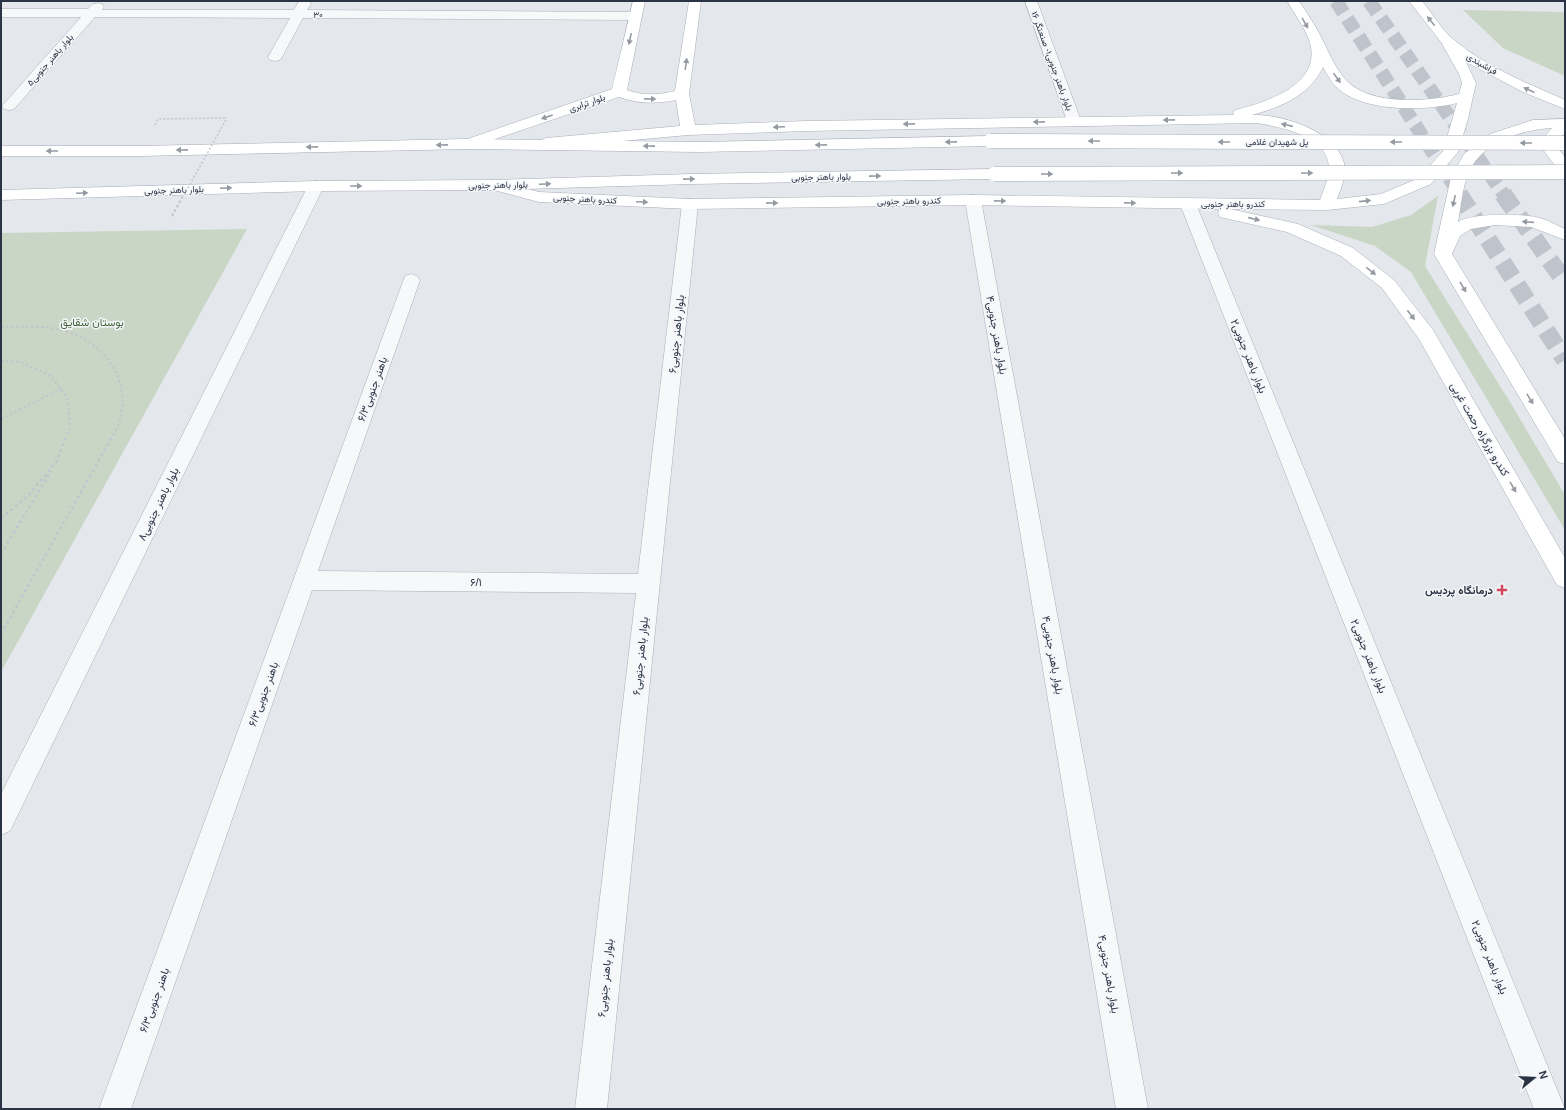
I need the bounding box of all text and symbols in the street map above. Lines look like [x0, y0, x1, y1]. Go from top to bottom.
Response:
street label: ۳۰ [313, 10, 323, 20]
street label: بلوار باهنر جنوبی۱- صنعتگر ۱۶ [1028, 10, 1075, 113]
one-way arrow [1427, 16, 1435, 27]
one-way arrow [1302, 17, 1309, 29]
street label: ۵بلوار باهنر جنوبی [25, 32, 76, 89]
one-way arrow [627, 33, 633, 45]
street label: فراشبندی [1465, 51, 1499, 78]
one-way arrow [683, 58, 689, 70]
one-way arrow [1333, 72, 1341, 83]
one-way arrow [1523, 87, 1535, 93]
street label: بلوار ترابری [568, 92, 607, 115]
one-way arrow [644, 96, 657, 102]
one-way arrow [541, 114, 553, 120]
one-way arrow [1162, 117, 1175, 123]
one-way arrow [1033, 118, 1045, 125]
one-way arrow [902, 121, 915, 127]
one-way arrow [1280, 122, 1293, 128]
one-way arrow [772, 124, 785, 130]
street label: پل شهیدان غلامی [1246, 137, 1308, 148]
one-way arrow [1087, 138, 1100, 144]
one-way arrow [944, 139, 957, 145]
one-way arrow [1217, 139, 1230, 145]
one-way arrow [1389, 139, 1402, 145]
one-way arrow [1519, 140, 1532, 146]
one-way arrow [436, 141, 448, 148]
one-way arrow [814, 142, 827, 148]
one-way arrow [643, 143, 655, 150]
one-way arrow [305, 144, 318, 150]
one-way arrow [175, 147, 188, 153]
one-way arrow [45, 148, 58, 154]
one-way arrow [1171, 170, 1183, 177]
one-way arrow [1301, 170, 1314, 176]
street label: بلوار باهنر جنوبی [791, 171, 851, 184]
one-way arrow [1041, 171, 1054, 177]
one-way arrow [869, 173, 882, 179]
one-way arrow [683, 176, 695, 183]
street label: بلوار باهنر جنوبی [468, 179, 528, 192]
one-way arrow [539, 181, 552, 187]
one-way arrow [350, 183, 363, 189]
street label: بلوار باهنر جنوبی [144, 184, 204, 197]
one-way arrow [220, 185, 232, 192]
one-way arrow [76, 189, 88, 196]
street label: کندرو باهنر جنوبی [553, 192, 617, 207]
street label: کندرو باهنر جنوبی [877, 195, 941, 208]
one-way arrow [1451, 195, 1457, 207]
one-way arrow [1359, 197, 1371, 204]
one-way arrow [636, 198, 648, 205]
one-way arrow [994, 198, 1007, 204]
street label: کندرو باهنر جنوبی [1201, 199, 1265, 210]
one-way arrow [766, 200, 779, 206]
one-way arrow [1124, 200, 1137, 206]
one-way arrow [1247, 217, 1260, 223]
one-way arrow [1522, 219, 1534, 226]
one-way arrow [1366, 266, 1377, 275]
one-way arrow [1460, 281, 1467, 293]
street label: بلوار باهنر جنوبی۶ [666, 294, 687, 374]
street label: بلوار باهنر جنوبی۴ [983, 295, 1010, 375]
one-way arrow [1407, 310, 1416, 321]
park label: بوستان شقایق [60, 316, 124, 329]
street label: بلوار باهنر جنوبی۲ [1228, 317, 1269, 395]
street label: ۶/۳باهنر جنوبی [355, 355, 390, 423]
street label: کندرو بزرگراه رحمت غربی [1447, 380, 1512, 479]
one-way arrow [1527, 393, 1534, 405]
street label: ۸بلوار باهنر جنوبی [135, 466, 182, 543]
one-way arrow [1510, 481, 1517, 493]
street label: ۶/۱ [470, 576, 482, 588]
place label: درمانگاه پردیس [1425, 584, 1494, 598]
marker: درمانگاه پردیس [1496, 584, 1508, 596]
street label: بلوار باهنر جنوبی۴ [1039, 615, 1066, 695]
street label: بلوار باهنر جنوبی۶ [630, 616, 651, 696]
street label: بلوار باهنر جنوبی۲ [1348, 617, 1389, 695]
street label: ۶/۳باهنر جنوبی [246, 660, 281, 728]
street label: بلوار باهنر جنوبی۲ [1469, 918, 1510, 996]
street label: بلوار باهنر جنوبی۴ [1095, 934, 1122, 1014]
street label: بلوار باهنر جنوبی۶ [595, 938, 616, 1018]
street label: ۶/۳باهنر جنوبی [137, 966, 172, 1034]
north arrow [1514, 1058, 1554, 1098]
text: N [1537, 1069, 1550, 1081]

